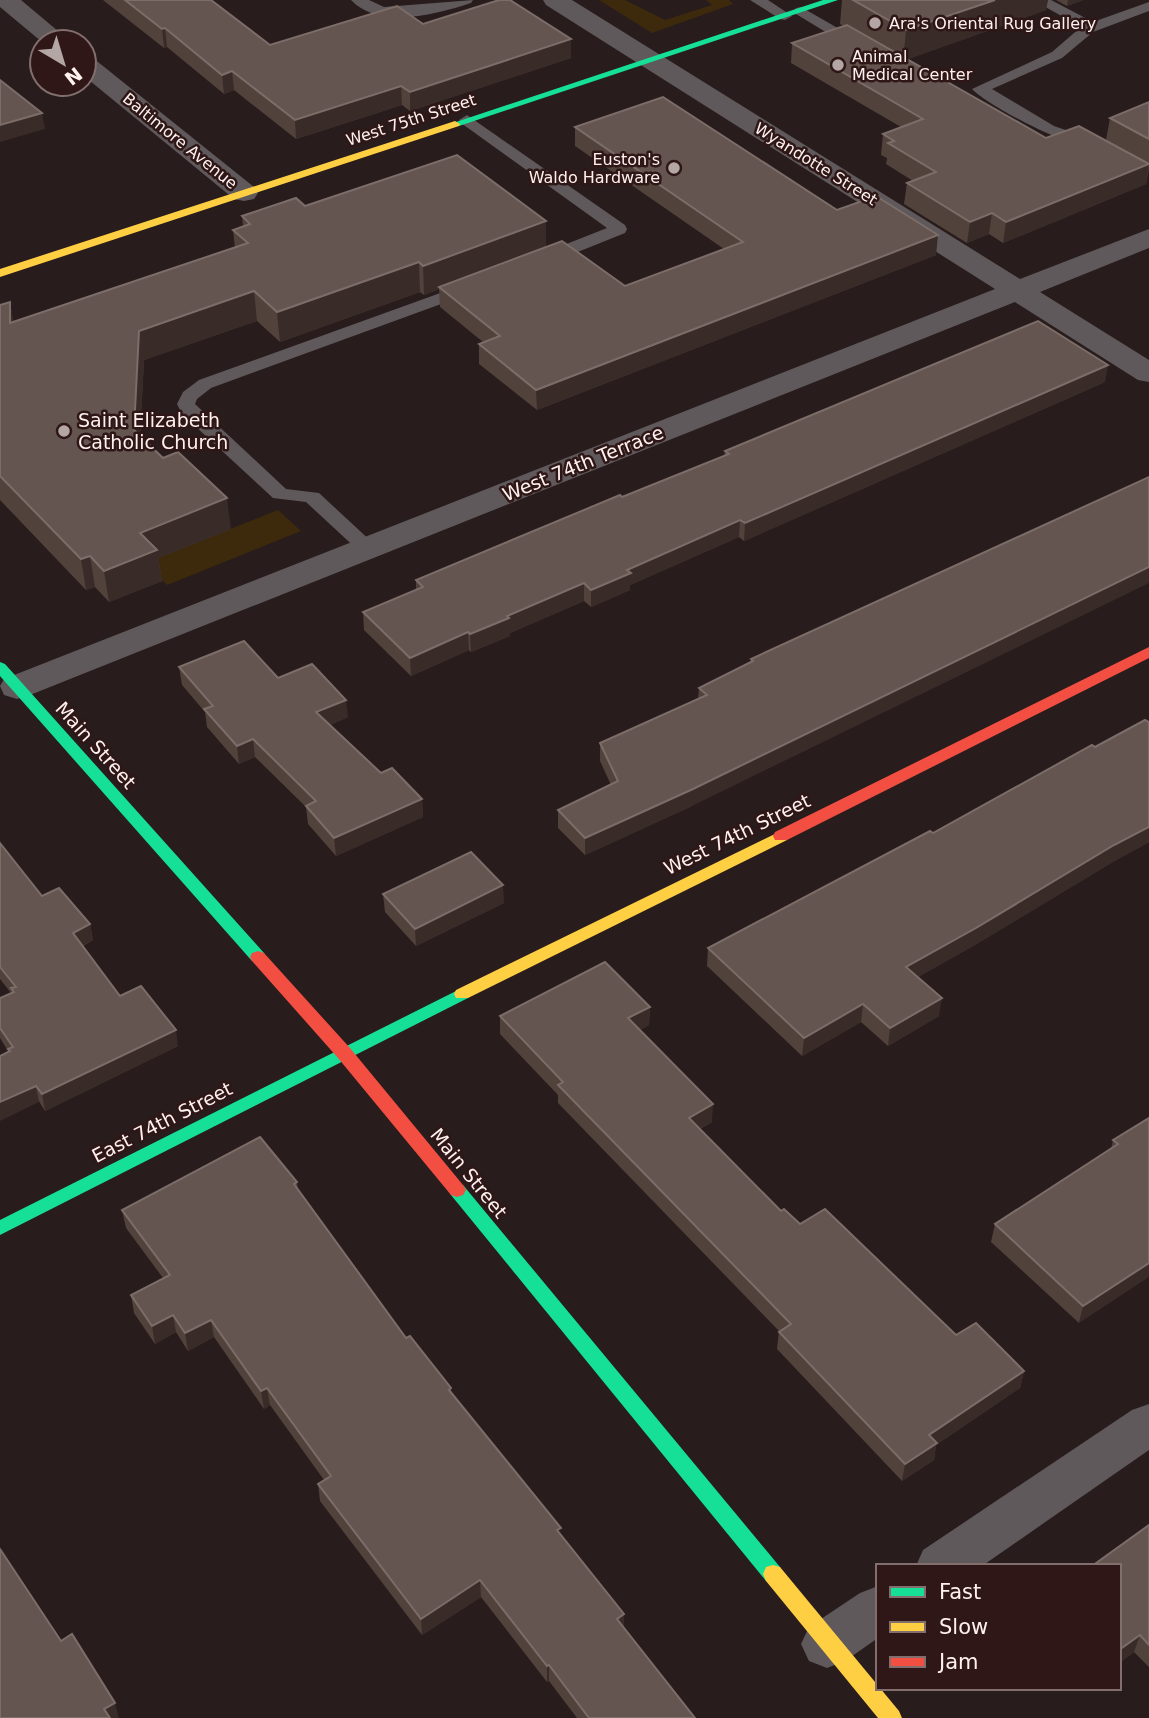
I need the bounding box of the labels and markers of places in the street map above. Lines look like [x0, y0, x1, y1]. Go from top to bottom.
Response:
place label: Ara's Oriental Rug Gallery [889, 14, 1096, 33]
marker: Ara's Oriental Rug Gallery [867, 15, 883, 31]
place label: Animal Medical Center [852, 47, 973, 84]
marker: Animal Medical Center [830, 57, 846, 73]
place label: Euston's Waldo Hardware [529, 150, 660, 187]
marker: Euston's Waldo Hardware [666, 160, 682, 176]
place label: Saint Elizabeth Catholic Church [78, 409, 228, 453]
marker: Saint Elizabeth Catholic Church [56, 423, 72, 439]

